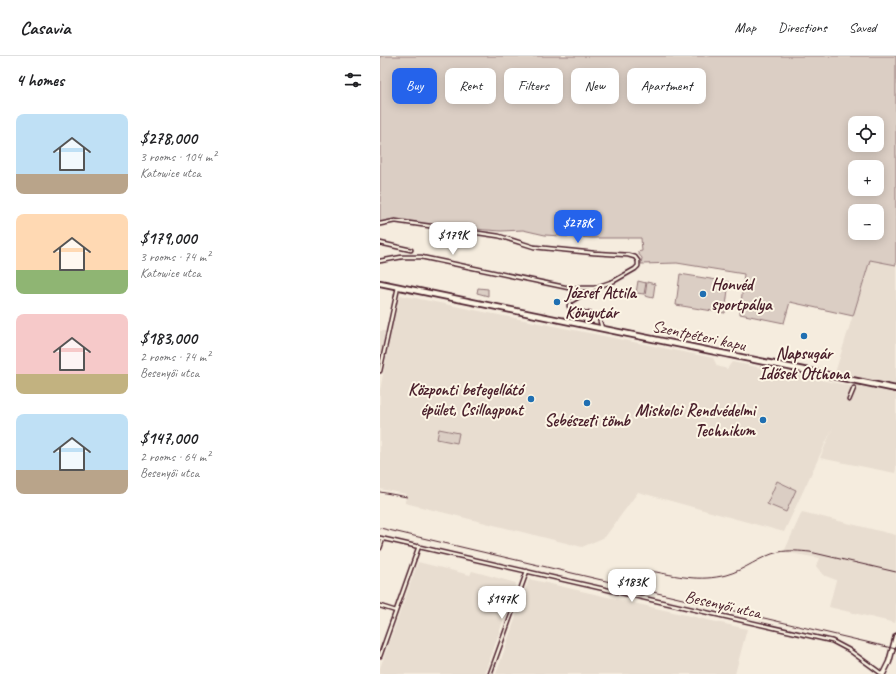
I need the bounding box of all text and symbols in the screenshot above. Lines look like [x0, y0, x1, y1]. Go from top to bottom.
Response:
text: Casavia [20, 16, 70, 40]
text: Map [735, 19, 756, 36]
text: Directions [778, 19, 827, 36]
text: Saved [849, 19, 876, 36]
chip: Buy [392, 68, 437, 104]
chip: Rent [445, 68, 496, 104]
chip: Filters [504, 68, 563, 104]
chip: New [571, 68, 619, 104]
chip: Apartment [627, 68, 706, 104]
icon: filters [342, 69, 364, 91]
text: 4 homes [16, 70, 64, 91]
map controls [848, 116, 884, 240]
button: locate [848, 116, 884, 152]
text: $278,000 [140, 128, 197, 149]
icon: home [48, 130, 96, 178]
text: 3 rooms · 104 m² [140, 149, 216, 165]
button: + [848, 160, 884, 196]
text: Katowice utca [140, 165, 201, 181]
button: − [848, 204, 884, 240]
pin: $278K [550, 210, 606, 244]
text: $278K [563, 215, 593, 231]
pin: $179K [425, 222, 481, 256]
text: $179K [438, 227, 468, 243]
text: $179,000 [140, 228, 197, 249]
icon: home [48, 230, 96, 278]
text: 3 rooms · 74 m² [140, 249, 210, 265]
text: Katowice utca [140, 265, 201, 281]
place label: Honvéd sportpálya [711, 274, 773, 315]
place label: József Attila Könyvtár [564, 282, 638, 323]
marker: Honvéd sportpálya [698, 289, 708, 299]
marker: József Attila Könyvtár [552, 297, 562, 307]
street label: Szentpéteri kapu [650, 315, 749, 356]
text: $183,000 [140, 328, 197, 349]
icon: home [48, 330, 96, 378]
marker: Napsugár Idősek Otthona [799, 331, 809, 341]
place label: Napsugár Idősek Otthona [759, 343, 851, 384]
text: 2 rooms · 74 m² [140, 349, 210, 365]
text: Besenyői utca [140, 365, 199, 381]
place label: Központi betegellátó épület, Csillagpont [408, 379, 526, 420]
marker: Központi betegellátó épület, Csillagpont [526, 394, 536, 404]
marker: Sebészeti tömb [582, 398, 592, 408]
place label: Miskolci Rendvédelmi Technikum [635, 400, 758, 441]
place label: Sebészeti tömb [544, 410, 631, 431]
marker: Miskolci Rendvédelmi Technikum [758, 415, 768, 425]
text: $147,000 [140, 428, 197, 449]
icon: home [48, 430, 96, 478]
text: 2 rooms · 64 m² [140, 449, 210, 465]
text: Besenyői utca [140, 465, 199, 481]
pin: $183K [604, 569, 660, 603]
text: $183K [617, 574, 647, 590]
pin: $147K [474, 586, 530, 620]
street label: Besenyői utca [683, 586, 765, 624]
text: $147K [487, 591, 517, 607]

